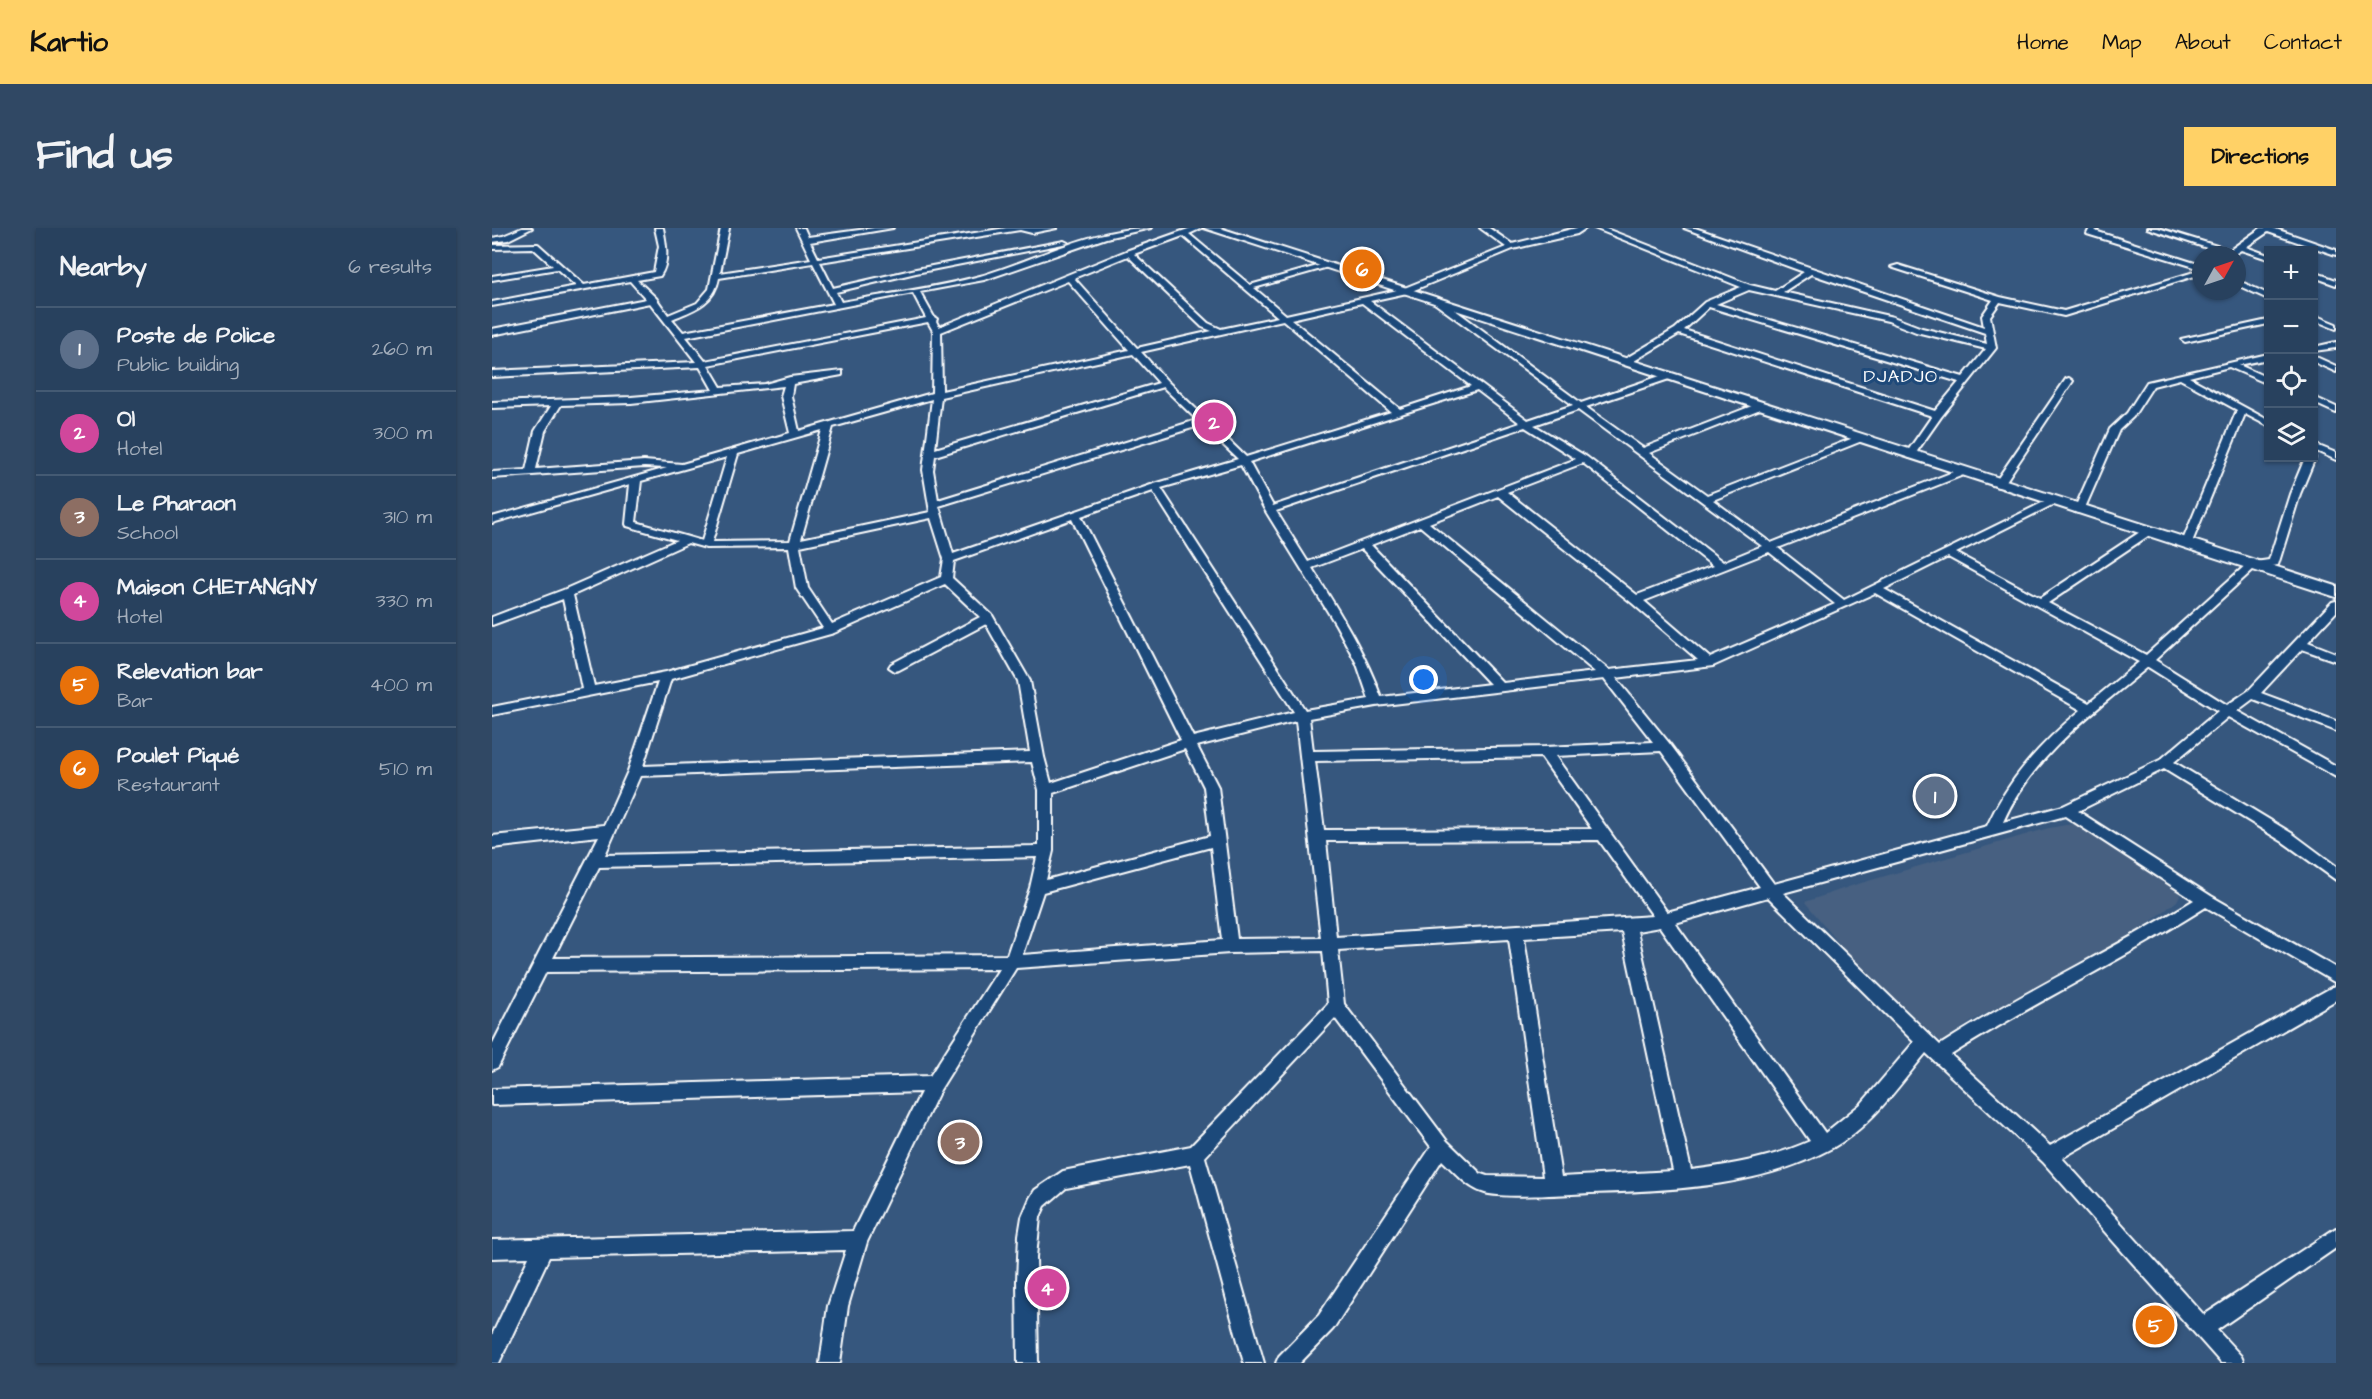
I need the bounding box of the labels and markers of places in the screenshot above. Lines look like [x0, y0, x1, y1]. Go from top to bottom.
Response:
pin: 6 [1342, 246, 1382, 291]
pin: 2 [1194, 400, 1234, 444]
pin: 1 [1916, 774, 1954, 818]
pin: 3 [940, 1120, 980, 1164]
pin: 4 [1028, 1266, 1066, 1310]
pin: 5 [2136, 1302, 2174, 1348]

